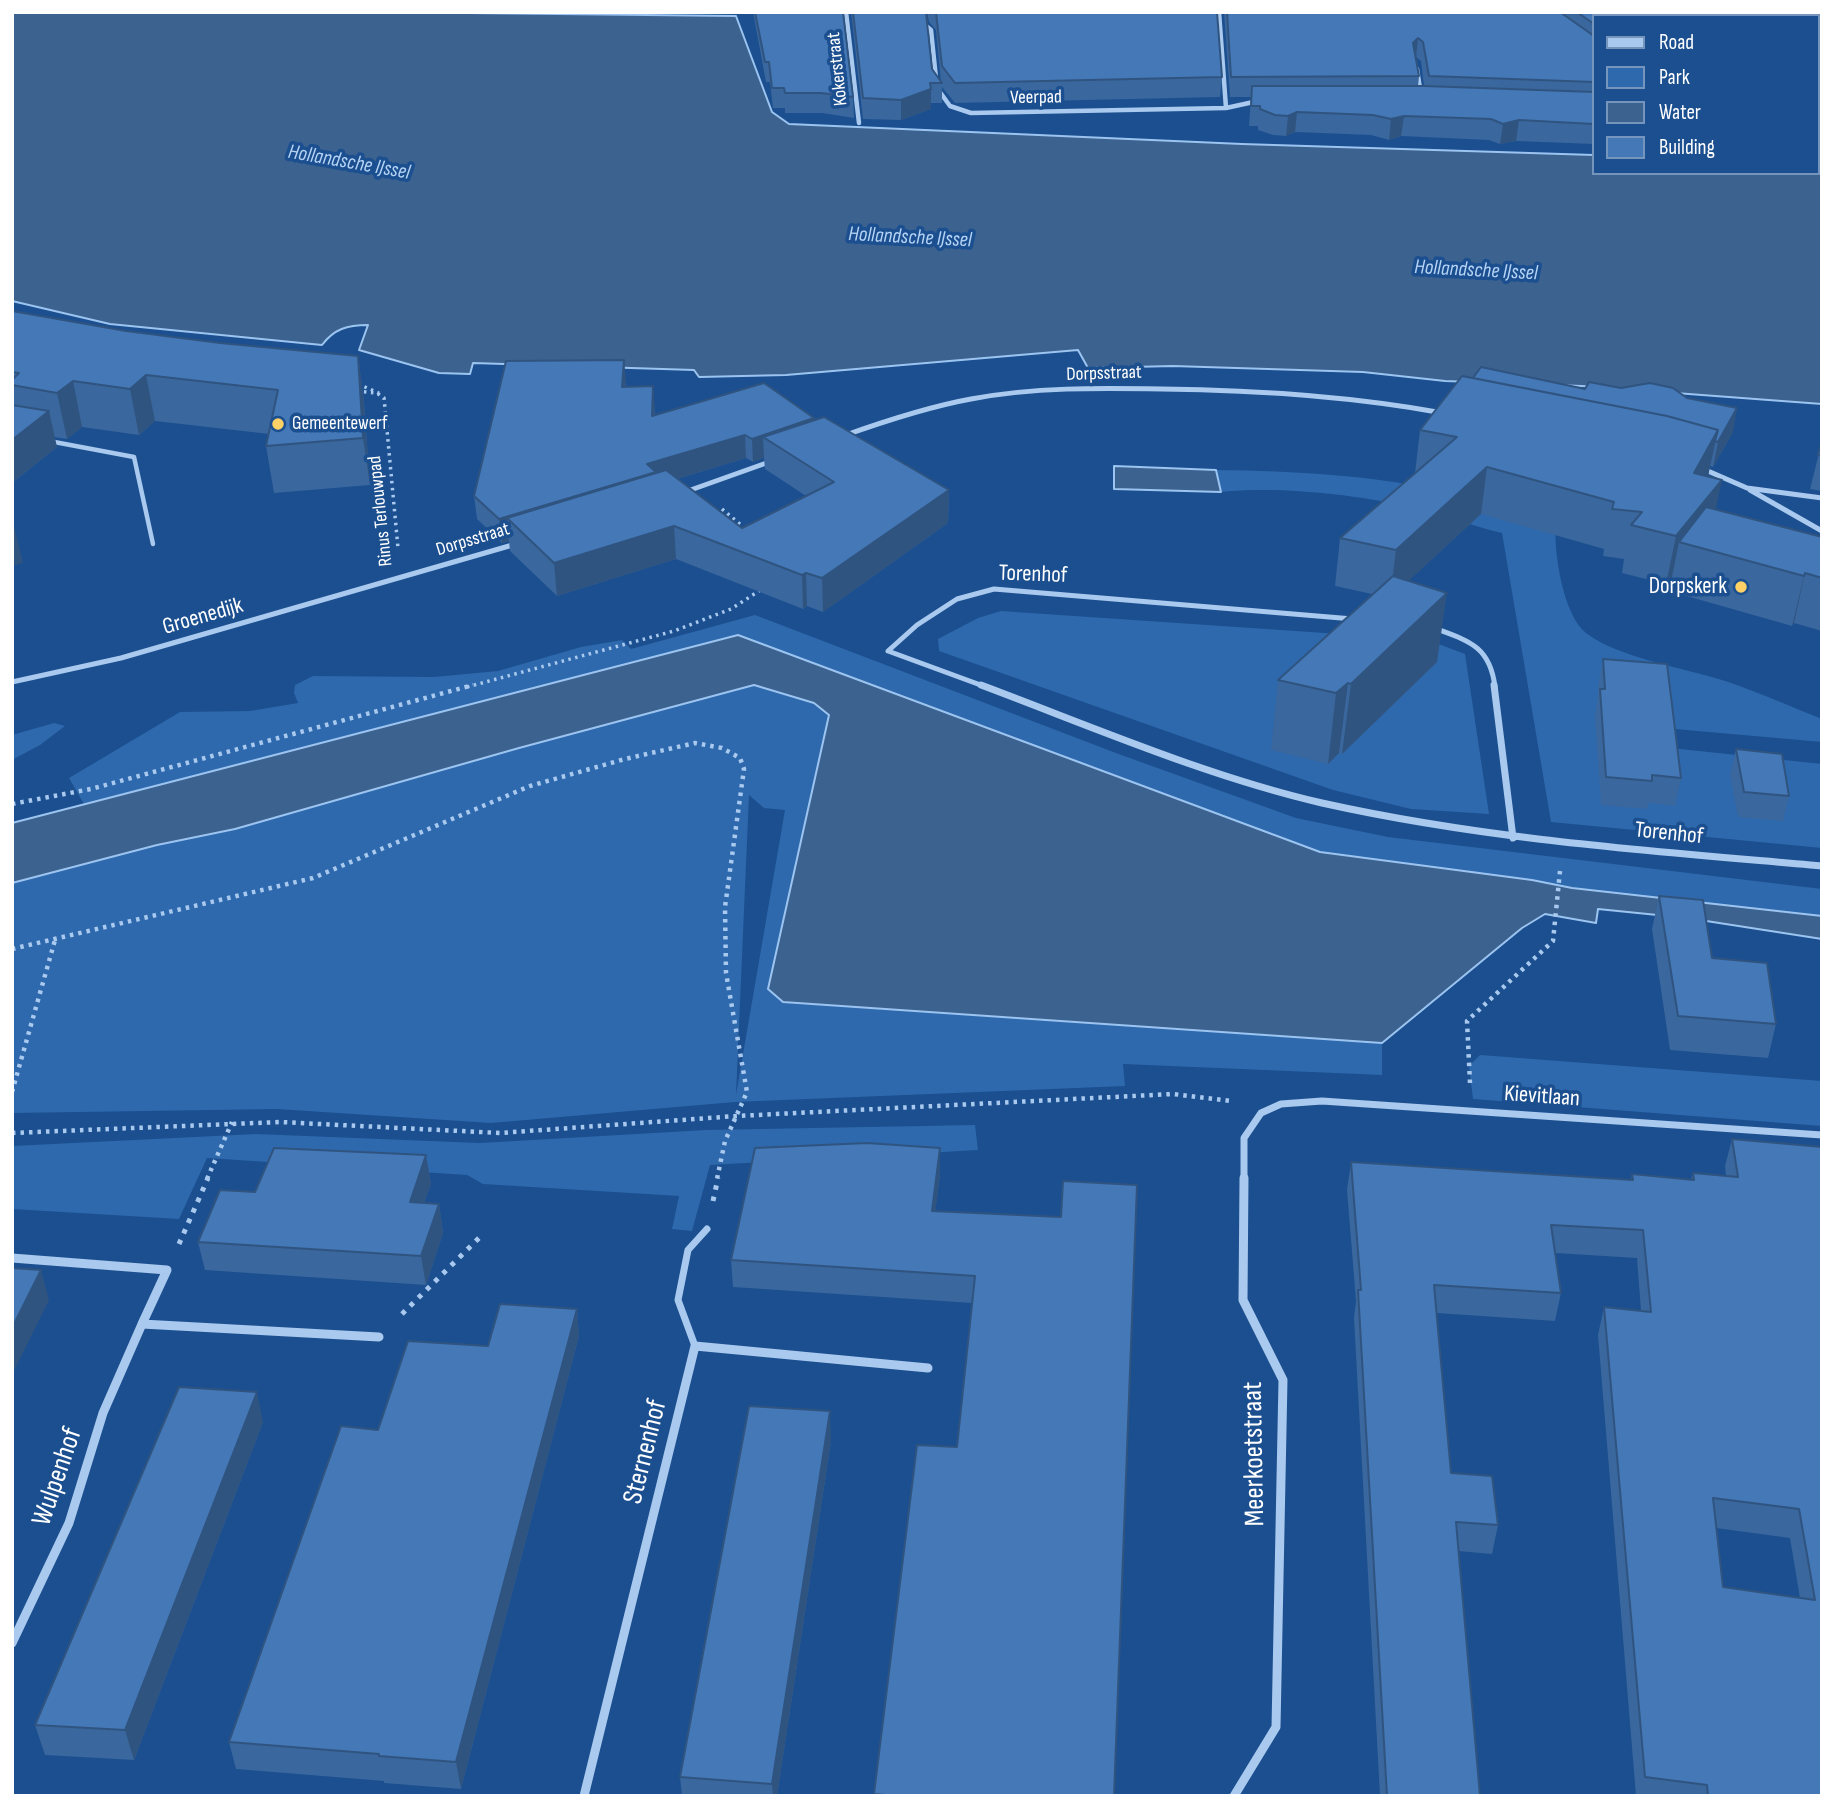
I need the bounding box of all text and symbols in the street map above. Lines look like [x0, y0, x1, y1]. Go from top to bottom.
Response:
legend [1592, 14, 1820, 175]
text: Road [1659, 30, 1694, 55]
street label: Kokerstraat [823, 31, 853, 107]
text: Park [1659, 65, 1690, 90]
street label: Veerpad [1010, 86, 1062, 110]
text: Water [1659, 100, 1701, 125]
text: Building [1659, 135, 1715, 160]
water label: Hollandsche IJssel [286, 140, 412, 186]
water label: Hollandsche IJssel [848, 222, 972, 254]
water label: Hollandsche IJssel [1414, 255, 1538, 287]
street label: Dorpsstraat [1066, 361, 1142, 387]
place label: Gemeentewerf [292, 413, 388, 435]
marker: Gemeentewerf [270, 416, 286, 432]
street label: Rinus Terlouwpad [364, 455, 398, 567]
street label: Dorpsstraat [434, 518, 512, 562]
street label: Torenhof [998, 560, 1068, 590]
place label: Dorpskerk [1649, 573, 1727, 601]
marker: Dorpskerk [1733, 579, 1749, 595]
street label: Groenedijk [160, 592, 246, 642]
street label: Torenhof [1633, 817, 1705, 851]
street label: Kievitlaan [1503, 1081, 1581, 1113]
street label: Meerkoetstraat [1237, 1381, 1273, 1527]
street label: Sternenhof [617, 1396, 675, 1508]
street label: Wulpenhof [26, 1424, 90, 1530]

